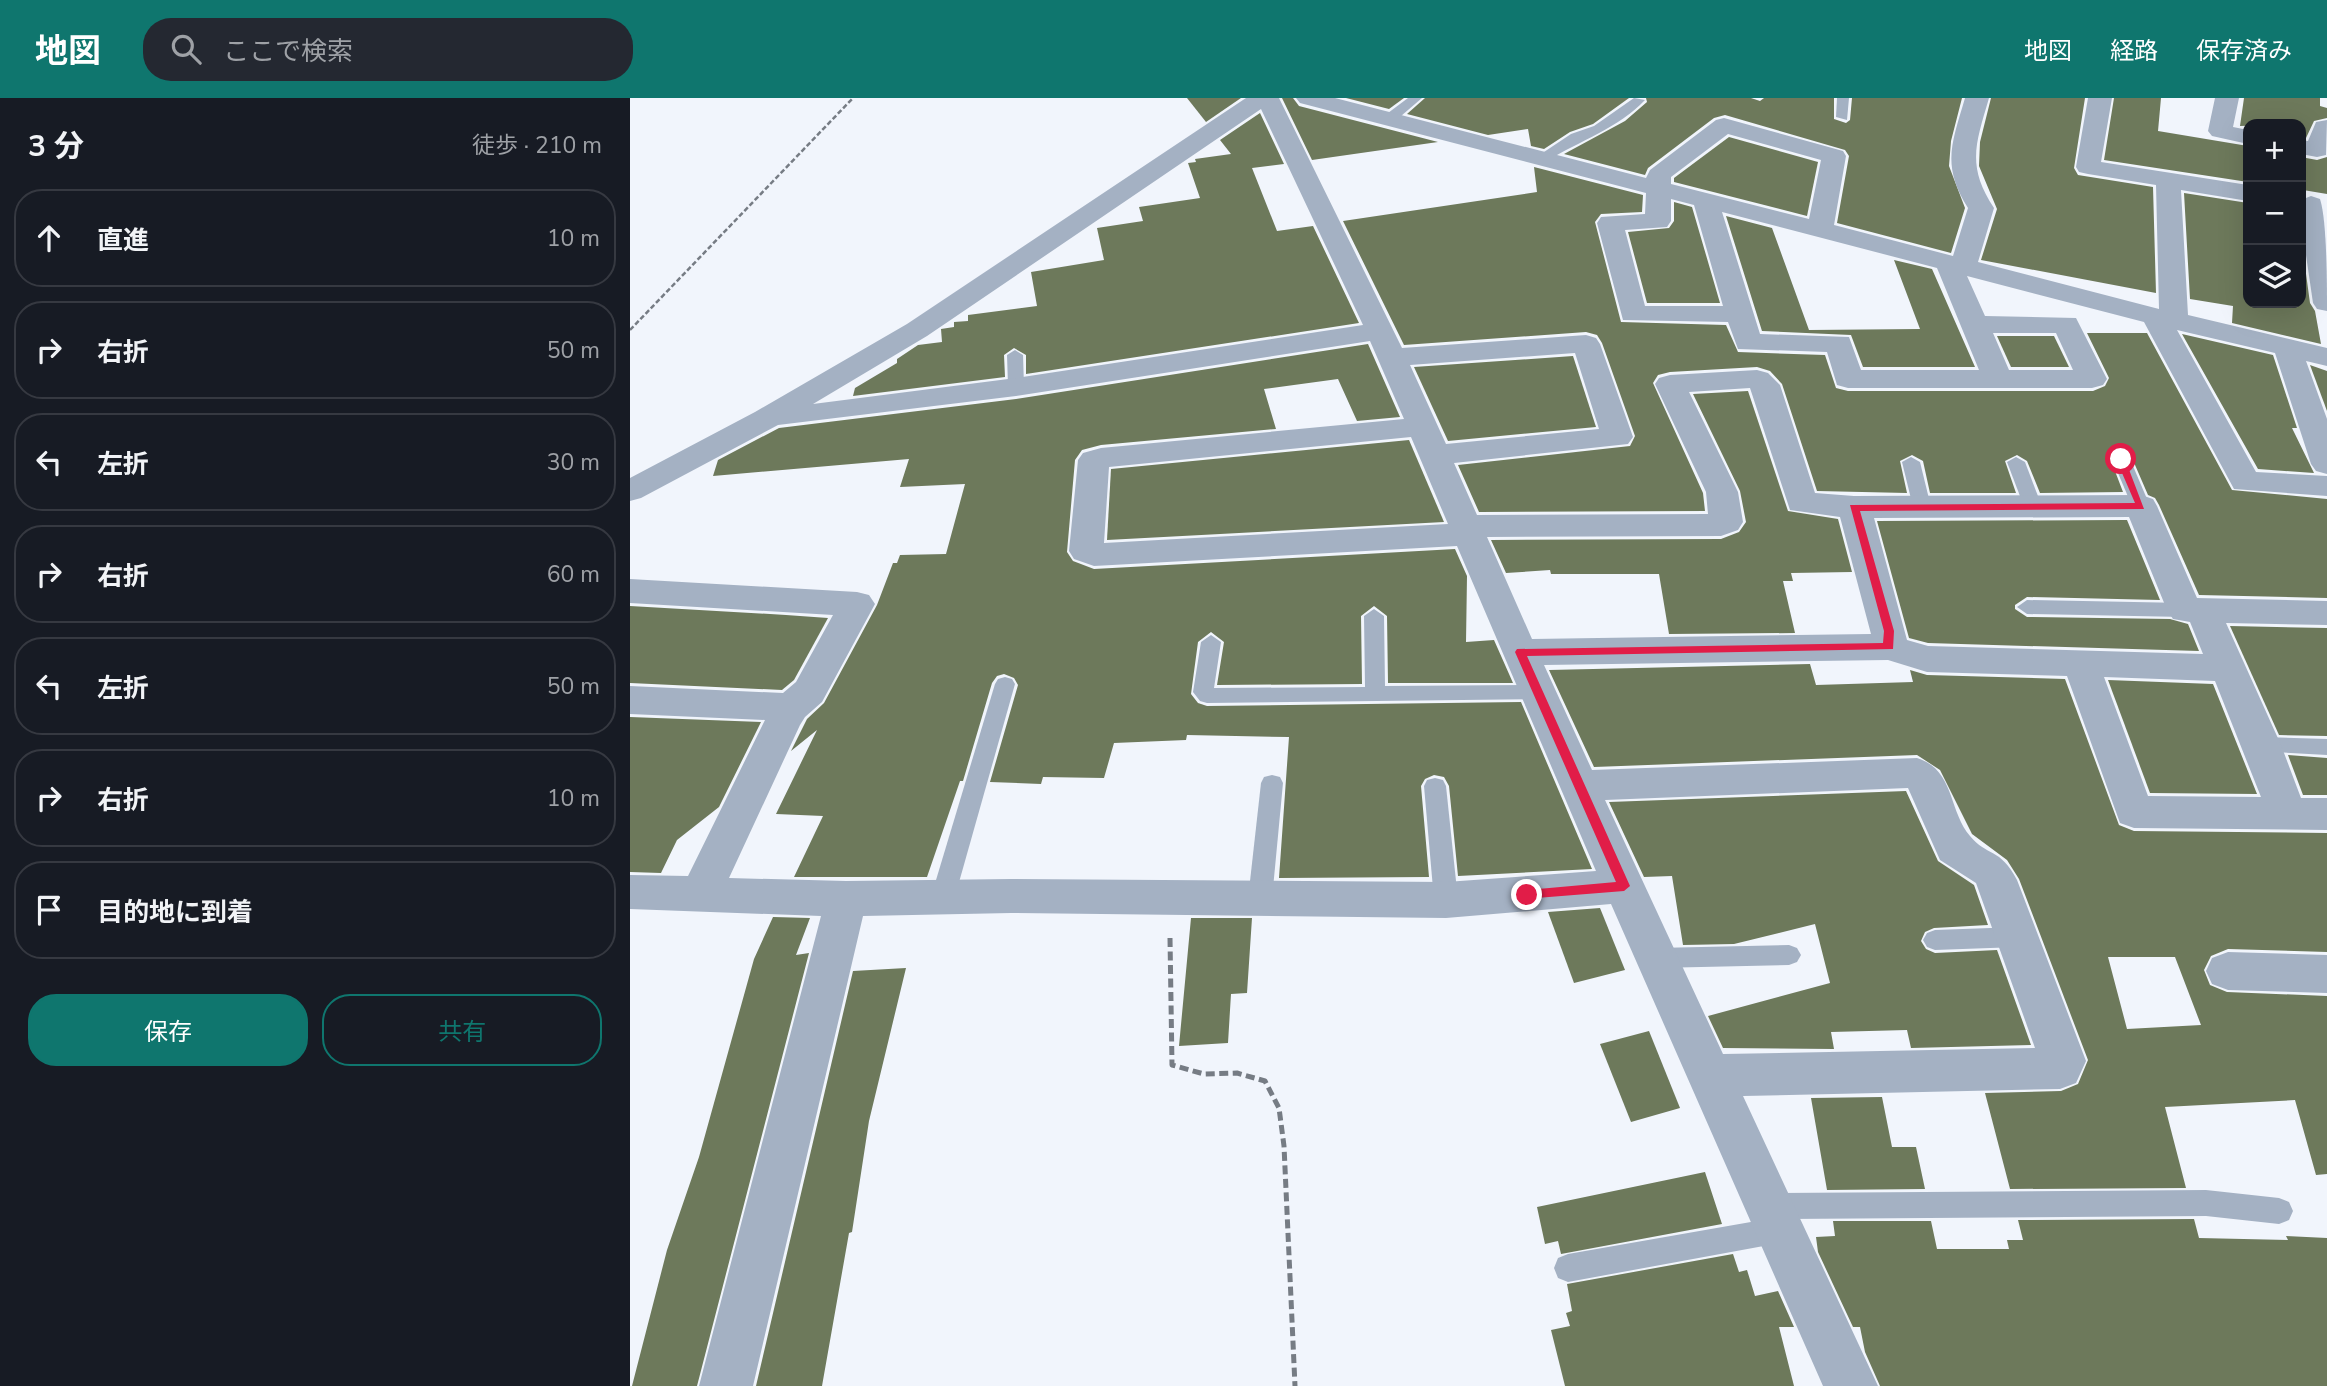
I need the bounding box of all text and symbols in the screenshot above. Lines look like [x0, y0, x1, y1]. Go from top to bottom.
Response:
search box [143, 18, 633, 81]
text: 地図 [35, 29, 101, 74]
icon: search [167, 30, 205, 68]
text: ここで検索 [223, 34, 353, 69]
text: 地図 [2024, 35, 2072, 67]
text: 経路 [2110, 35, 2158, 67]
text: 保存済み [2196, 35, 2292, 67]
map controls [2243, 119, 2306, 308]
button: + [2243, 119, 2306, 182]
text: 3 分 [28, 126, 84, 167]
text: 徒歩 · 210 m [472, 130, 602, 161]
button: − [2243, 182, 2306, 245]
icon: ahead [30, 219, 68, 257]
text: 直進 [97, 223, 149, 258]
text: 10 m [547, 223, 600, 254]
button: layers [2243, 245, 2306, 308]
icon: right [30, 331, 68, 369]
text: 右折 [97, 335, 149, 370]
text: 50 m [547, 335, 600, 366]
icon: left [30, 443, 68, 481]
route start [2105, 443, 2136, 474]
text: 左折 [97, 447, 149, 482]
text: 30 m [547, 447, 600, 478]
icon: right [30, 555, 68, 593]
text: 右折 [97, 559, 149, 594]
text: 60 m [547, 559, 600, 590]
icon: left [30, 667, 68, 705]
text: 左折 [97, 671, 149, 706]
text: 50 m [547, 671, 600, 702]
icon: right [30, 779, 68, 817]
text: 右折 [97, 783, 149, 818]
text: 10 m [547, 783, 600, 814]
route end [1511, 879, 1542, 910]
icon: arrive [30, 891, 68, 929]
text: 目的地に到着 [97, 895, 253, 930]
button: 保存 [28, 994, 308, 1066]
button: 共有 [322, 994, 602, 1066]

